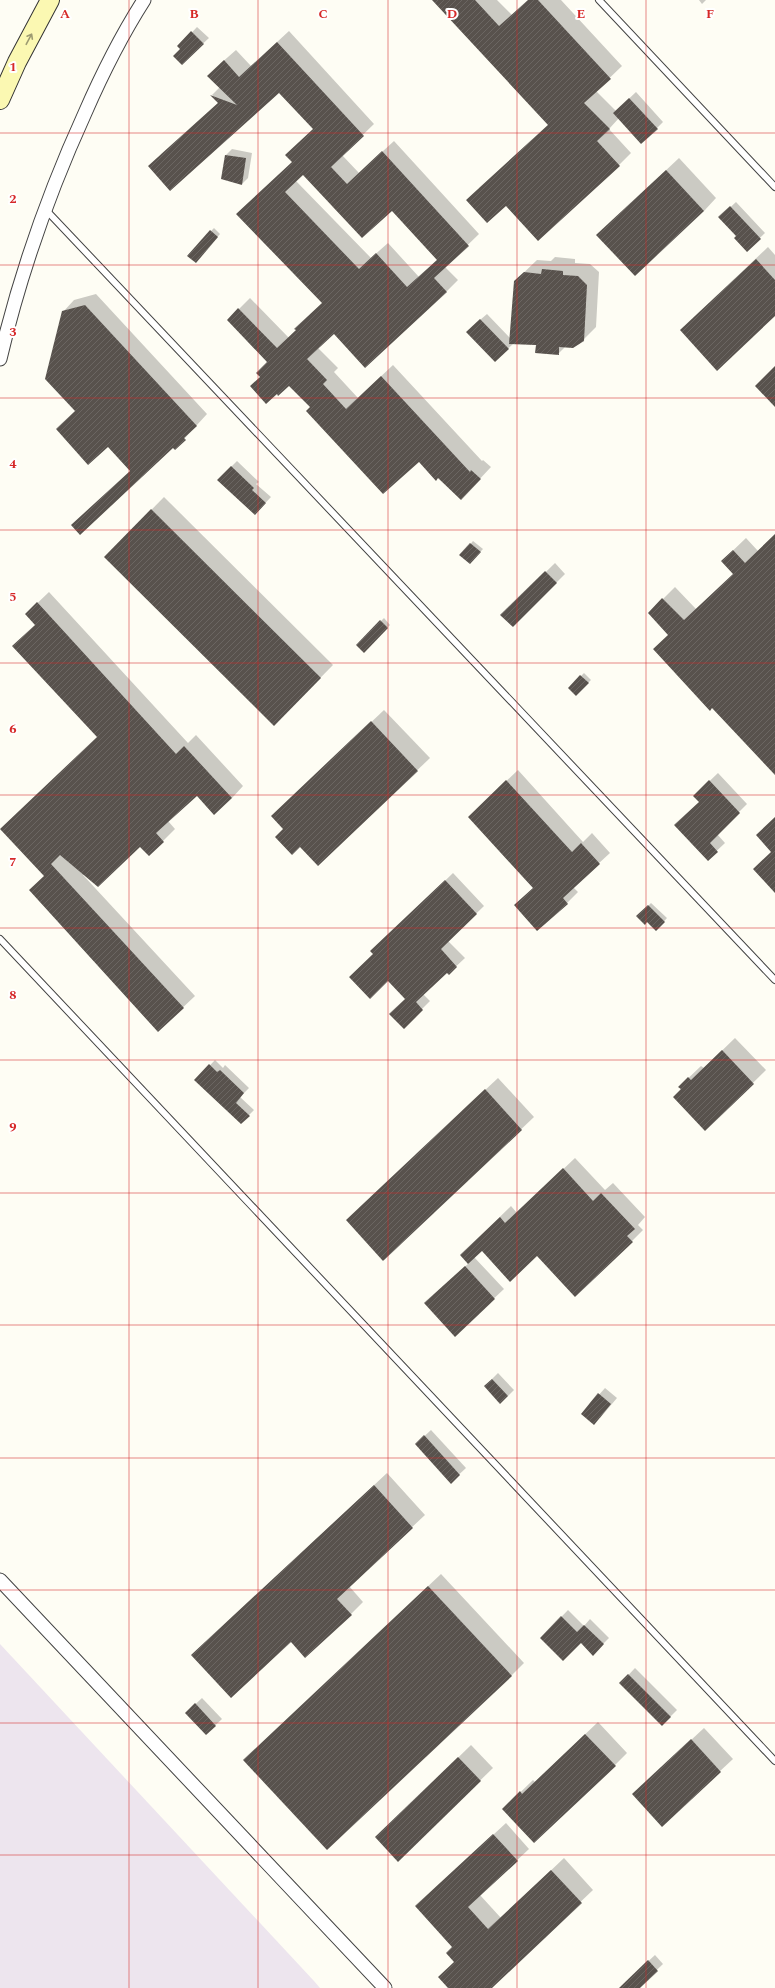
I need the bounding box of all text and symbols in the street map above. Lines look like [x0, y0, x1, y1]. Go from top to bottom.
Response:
text: A [60, 4, 70, 24]
text: B [189, 4, 199, 24]
text: C [318, 4, 328, 24]
text: D [447, 4, 457, 24]
text: E [577, 4, 586, 24]
text: F [706, 4, 714, 24]
one-way arrow [26, 33, 33, 45]
text: 1 [9, 57, 17, 77]
text: 2 [9, 189, 17, 209]
text: 3 [9, 322, 17, 342]
text: 4 [9, 454, 17, 474]
text: 5 [9, 587, 17, 607]
text: 6 [9, 719, 17, 739]
text: 7 [9, 852, 17, 872]
text: 8 [9, 985, 17, 1005]
text: 9 [9, 1117, 17, 1137]

